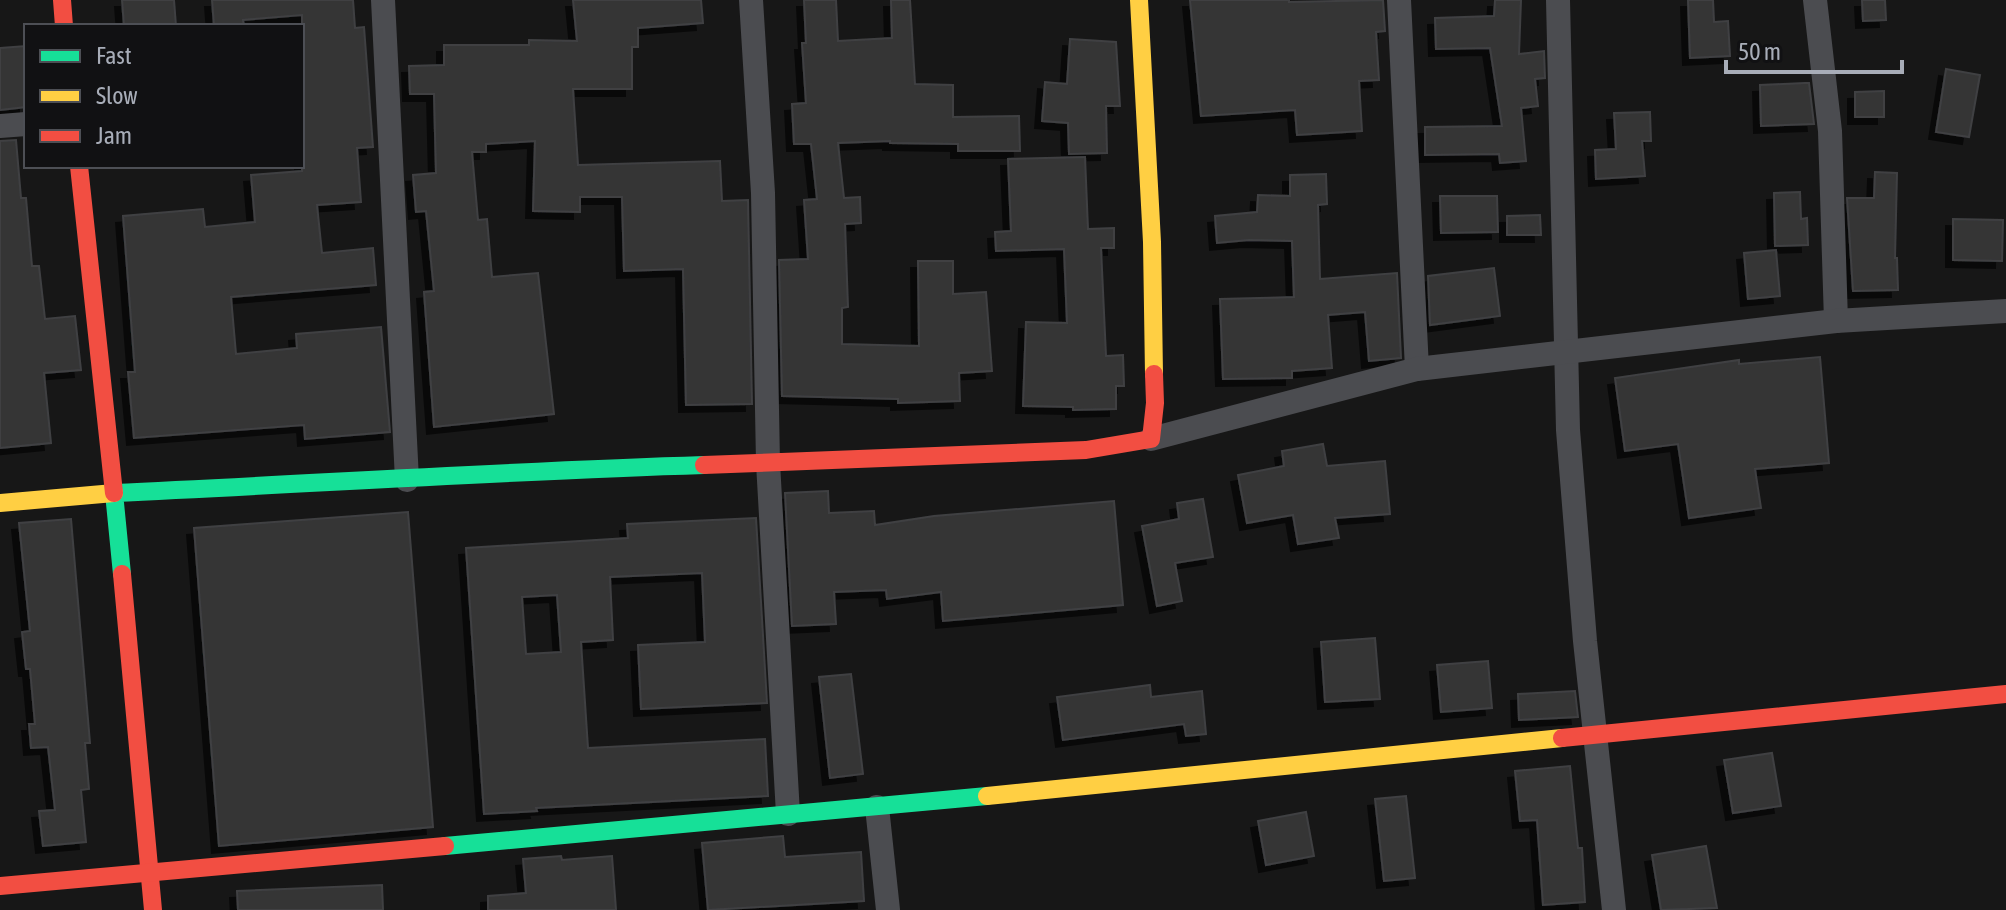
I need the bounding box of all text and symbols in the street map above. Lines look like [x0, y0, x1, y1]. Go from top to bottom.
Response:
legend [24, 24, 304, 168]
scale bar [1726, 24, 1902, 74]
text: 50 m [1738, 38, 1781, 65]
text: Fast [96, 42, 132, 69]
text: Slow [96, 82, 138, 109]
text: Jam [96, 122, 132, 149]

